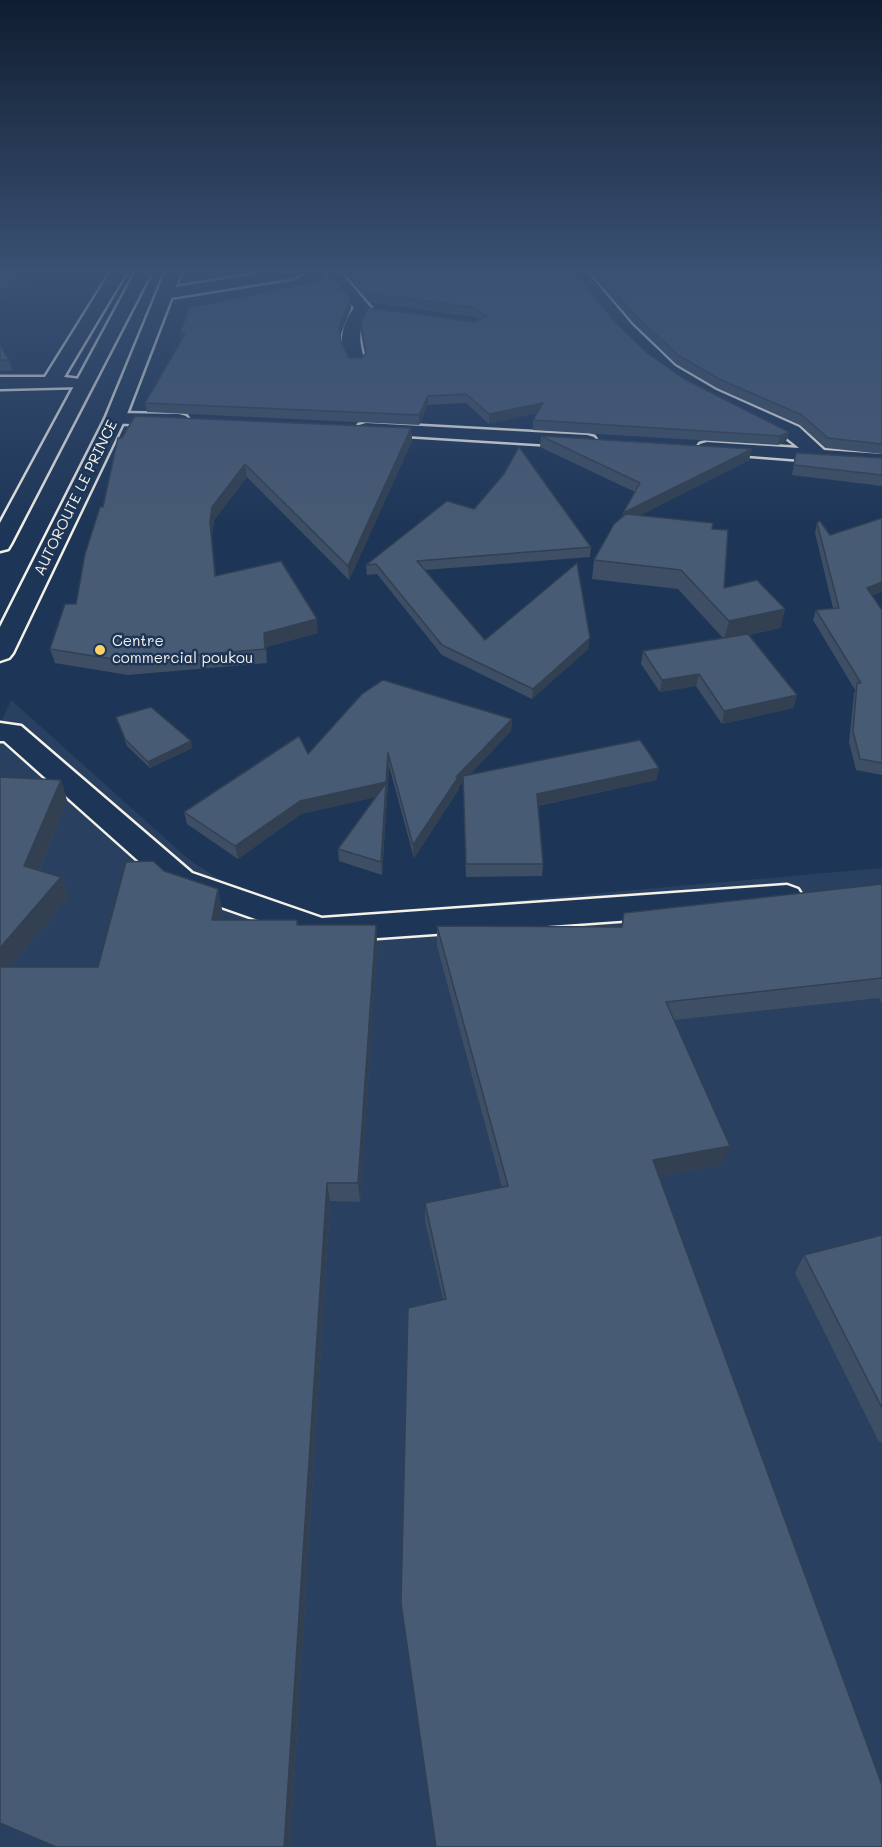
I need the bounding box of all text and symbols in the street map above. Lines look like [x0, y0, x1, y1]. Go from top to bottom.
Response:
street label: AUTOROUTE LE PRINCE [30, 417, 122, 579]
place label: Centre commercial poukou [112, 632, 253, 667]
marker: Centre commercial poukou [93, 643, 107, 657]

